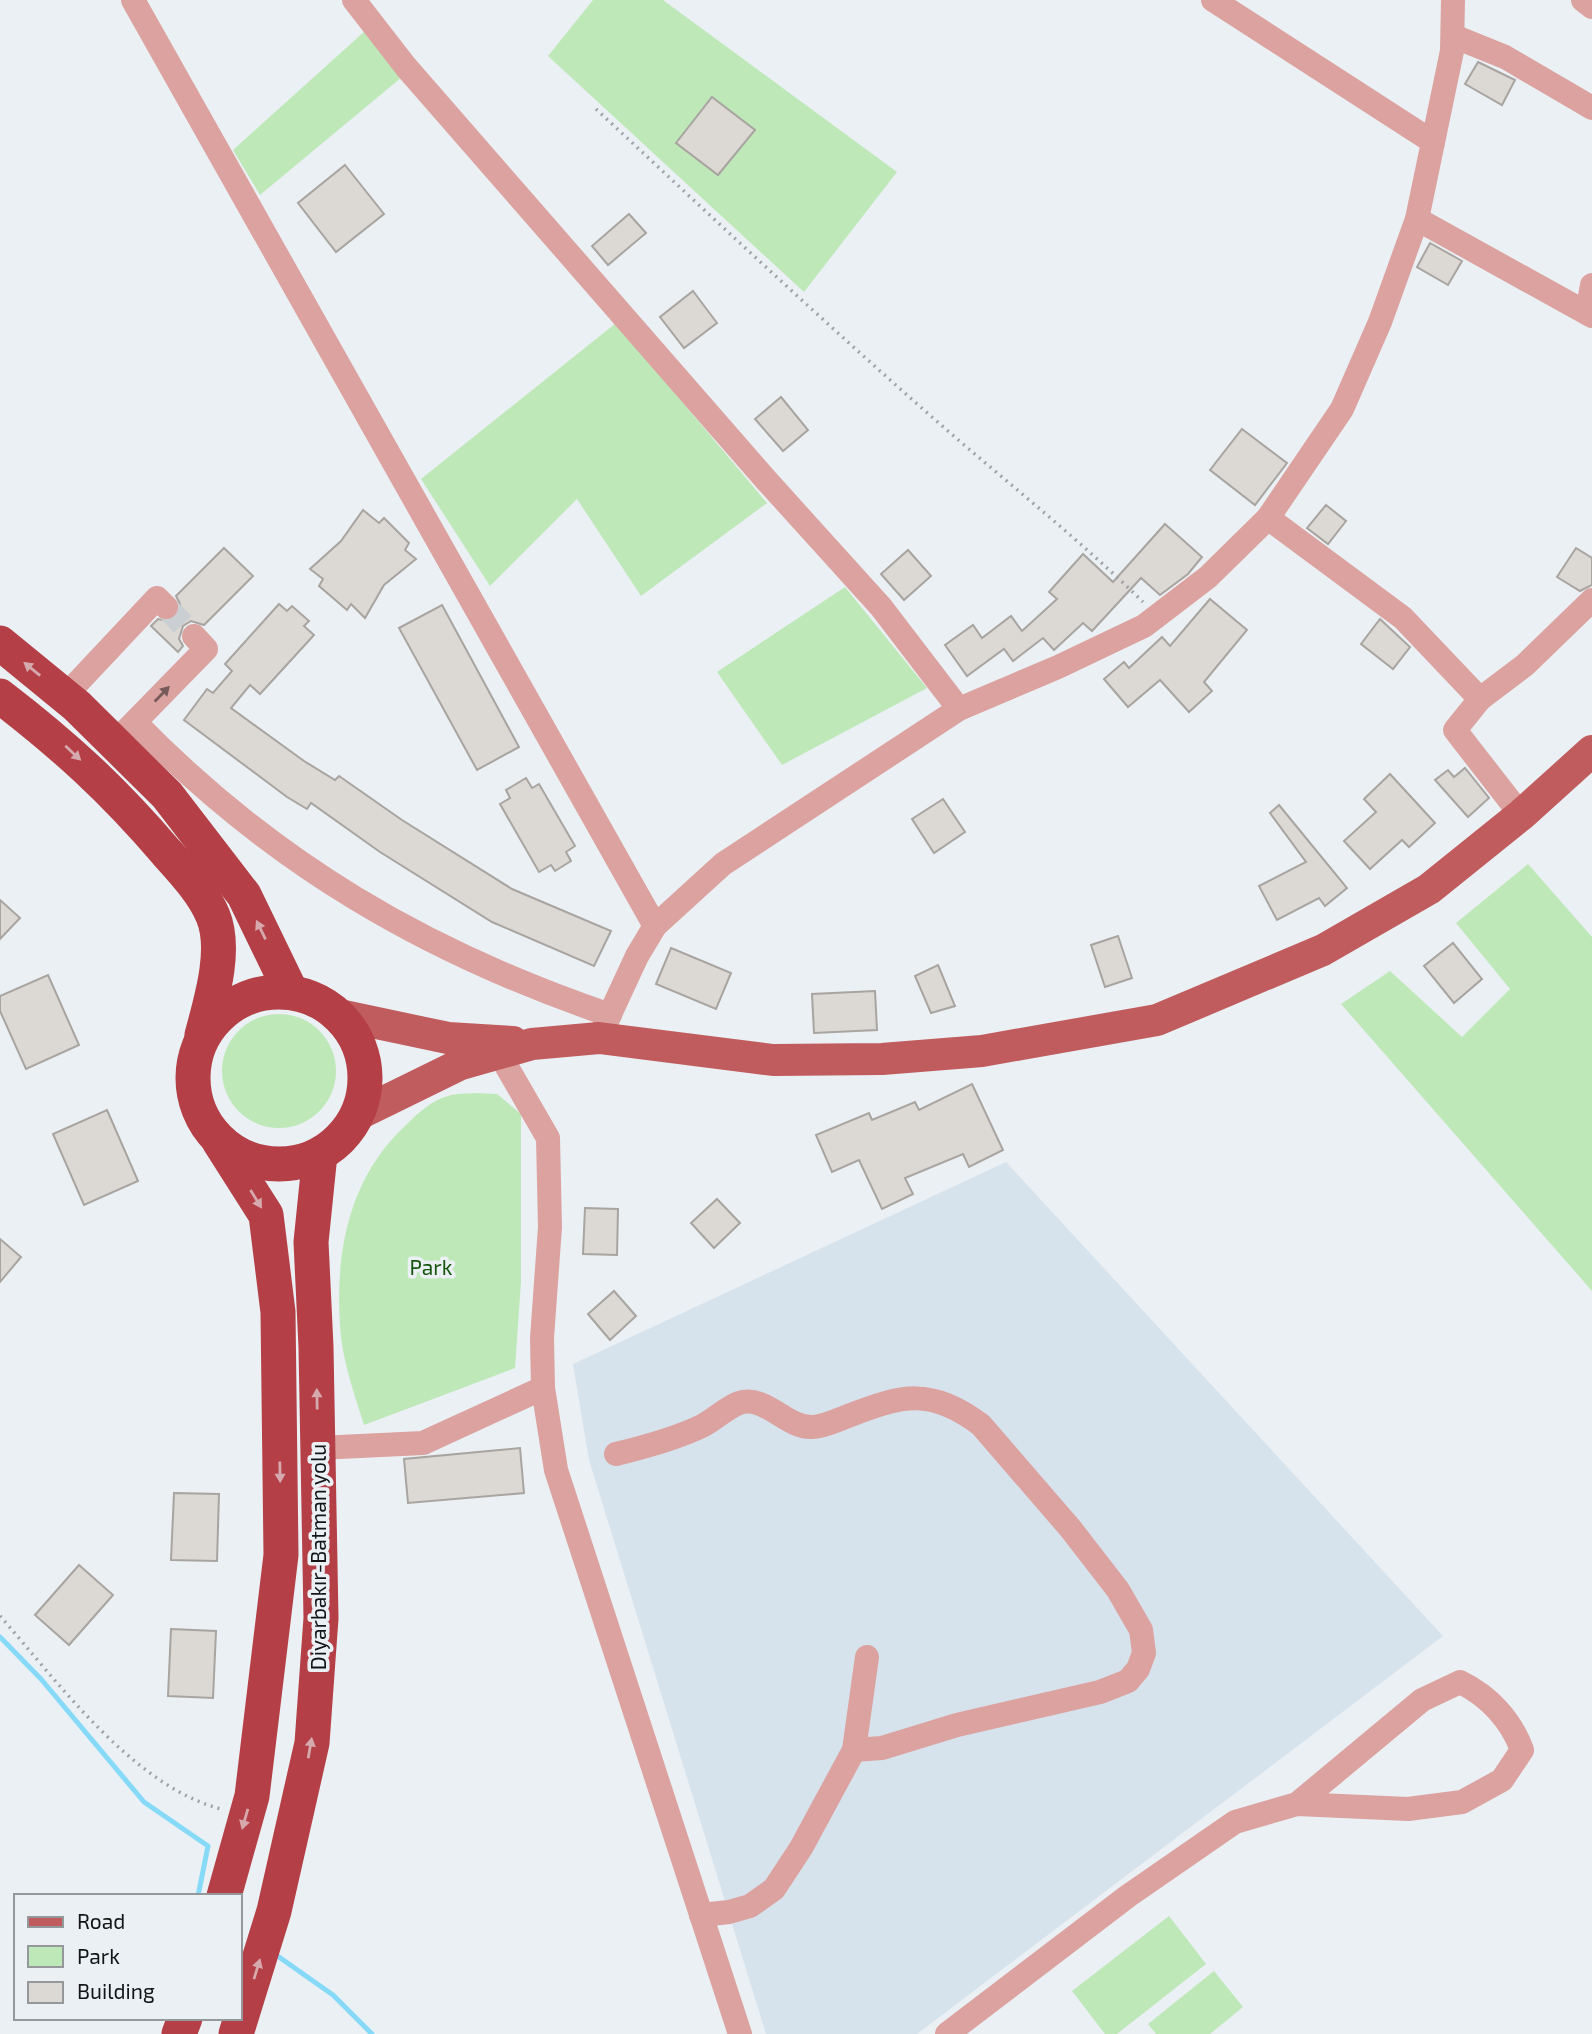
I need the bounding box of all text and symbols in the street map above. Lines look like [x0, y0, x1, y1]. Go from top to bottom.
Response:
one-way arrow [24, 662, 42, 677]
one-way arrow [154, 686, 170, 702]
one-way arrow [64, 745, 81, 761]
one-way arrow [255, 920, 266, 941]
one-way arrow [249, 1189, 262, 1209]
park label: Park [410, 1254, 453, 1279]
one-way arrow [311, 1387, 323, 1409]
street label: Diyarbakır-Batman yolu [305, 1444, 330, 1670]
one-way arrow [274, 1461, 285, 1483]
one-way arrow [305, 1737, 316, 1759]
one-way arrow [240, 1809, 250, 1830]
legend [14, 1894, 242, 2020]
text: Road [77, 1908, 125, 1933]
text: Park [77, 1943, 120, 1968]
one-way arrow [252, 1958, 262, 1979]
text: Building [77, 1978, 155, 2003]

